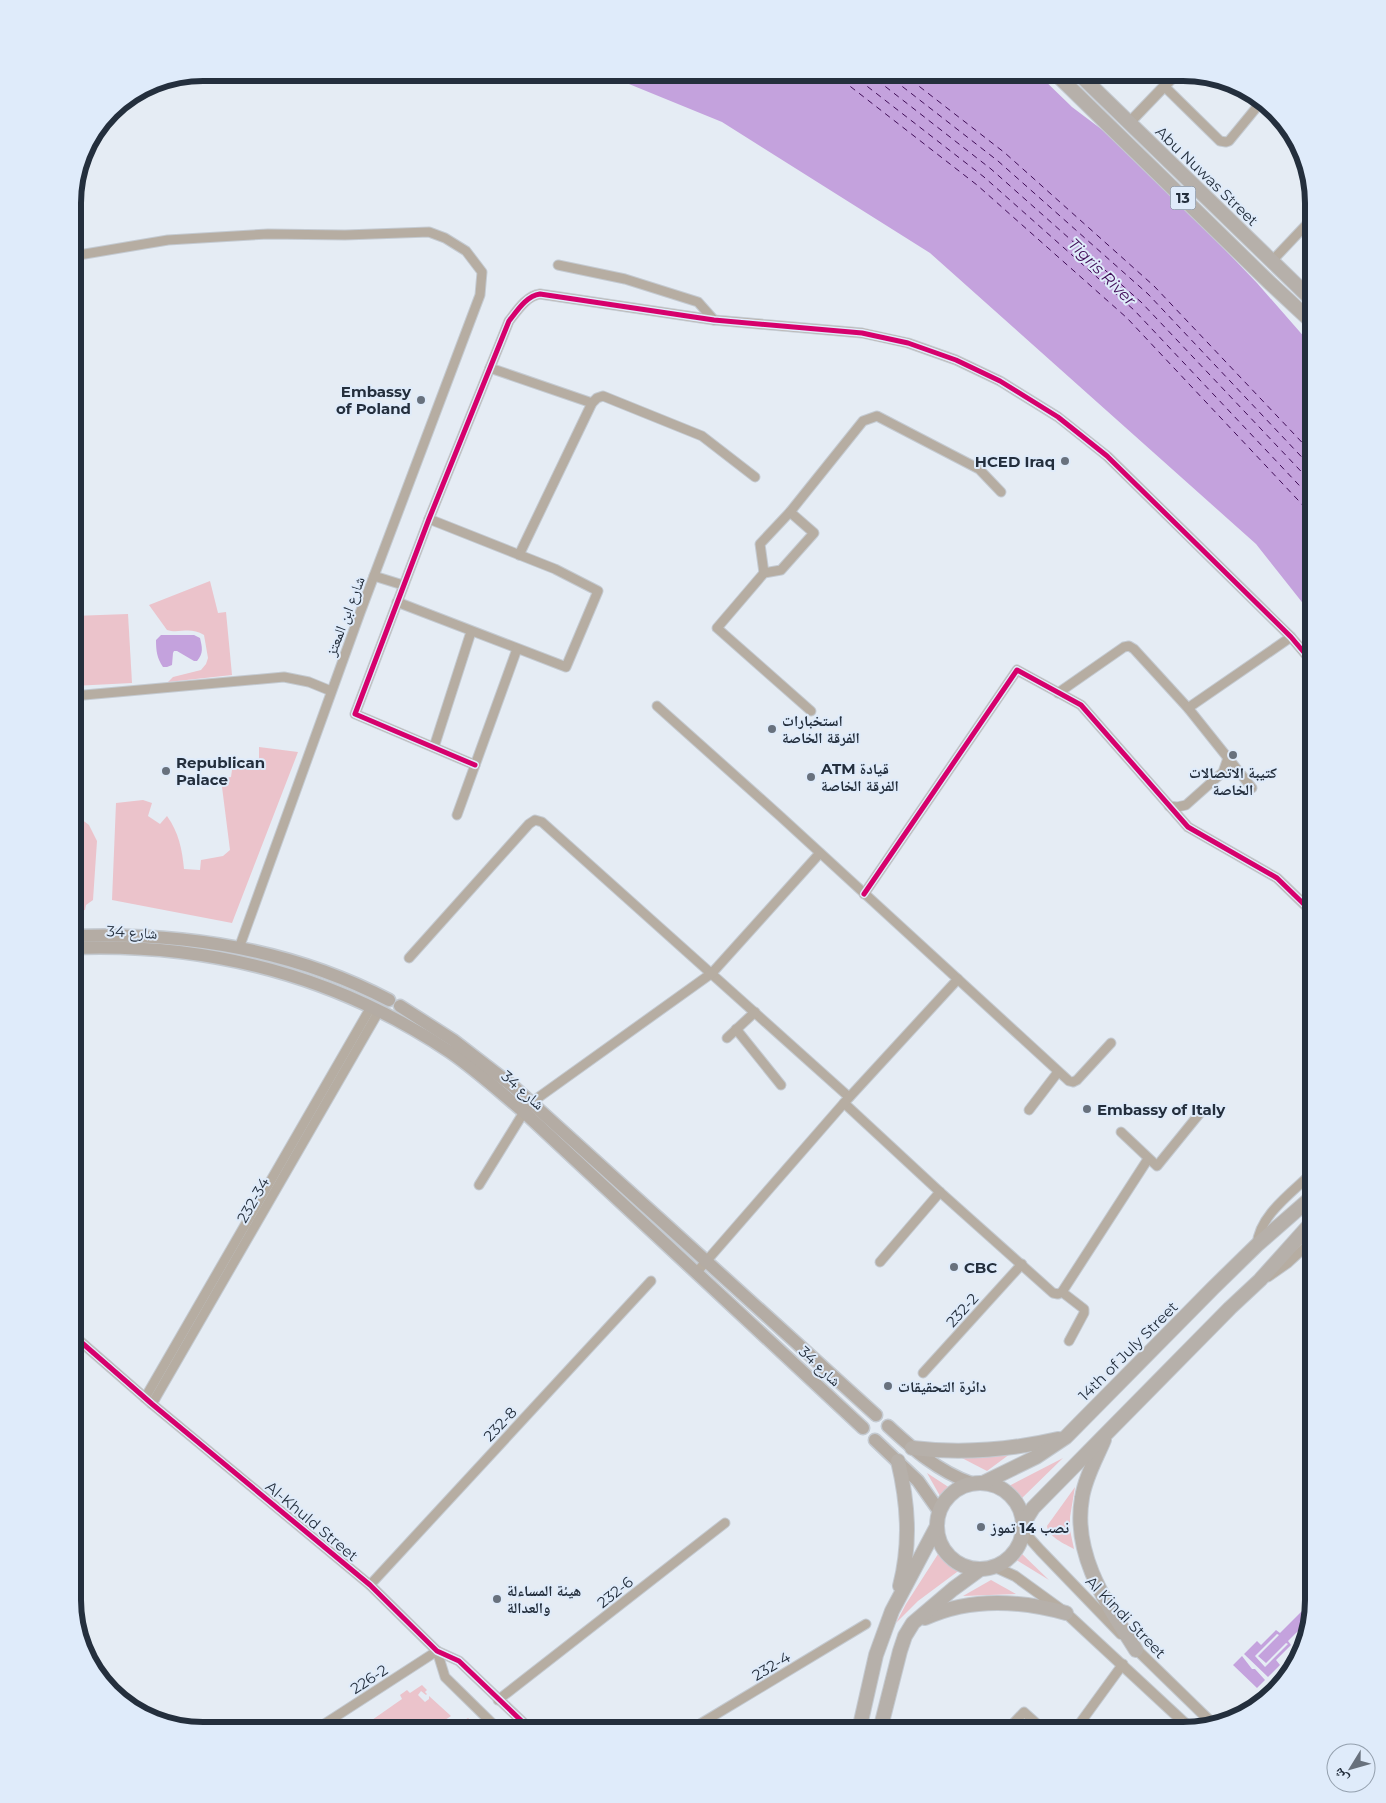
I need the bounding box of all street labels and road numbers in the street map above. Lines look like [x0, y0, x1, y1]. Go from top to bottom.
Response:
street label: Abu Nuwas Street [1152, 122, 1262, 230]
road number: 13 [1170, 187, 1196, 210]
street label: شارع ابن المعتز [321, 574, 370, 660]
street label: شارع 34 [106, 921, 158, 944]
street label: شارع 34 [497, 1066, 549, 1115]
street label: 232-34 [232, 1174, 274, 1226]
street label: 232-2 [942, 1289, 982, 1331]
street label: 14th of July Street [1074, 1297, 1182, 1405]
street label: شارع 34 [794, 1342, 845, 1391]
street label: 232-8 [479, 1403, 521, 1445]
street label: Al-Khuld Street [262, 1477, 362, 1565]
street label: 232-6 [593, 1572, 637, 1612]
street label: Al Kindi Street [1082, 1572, 1170, 1662]
street label: 232-4 [749, 1647, 794, 1685]
street label: 226-2 [347, 1660, 391, 1698]

